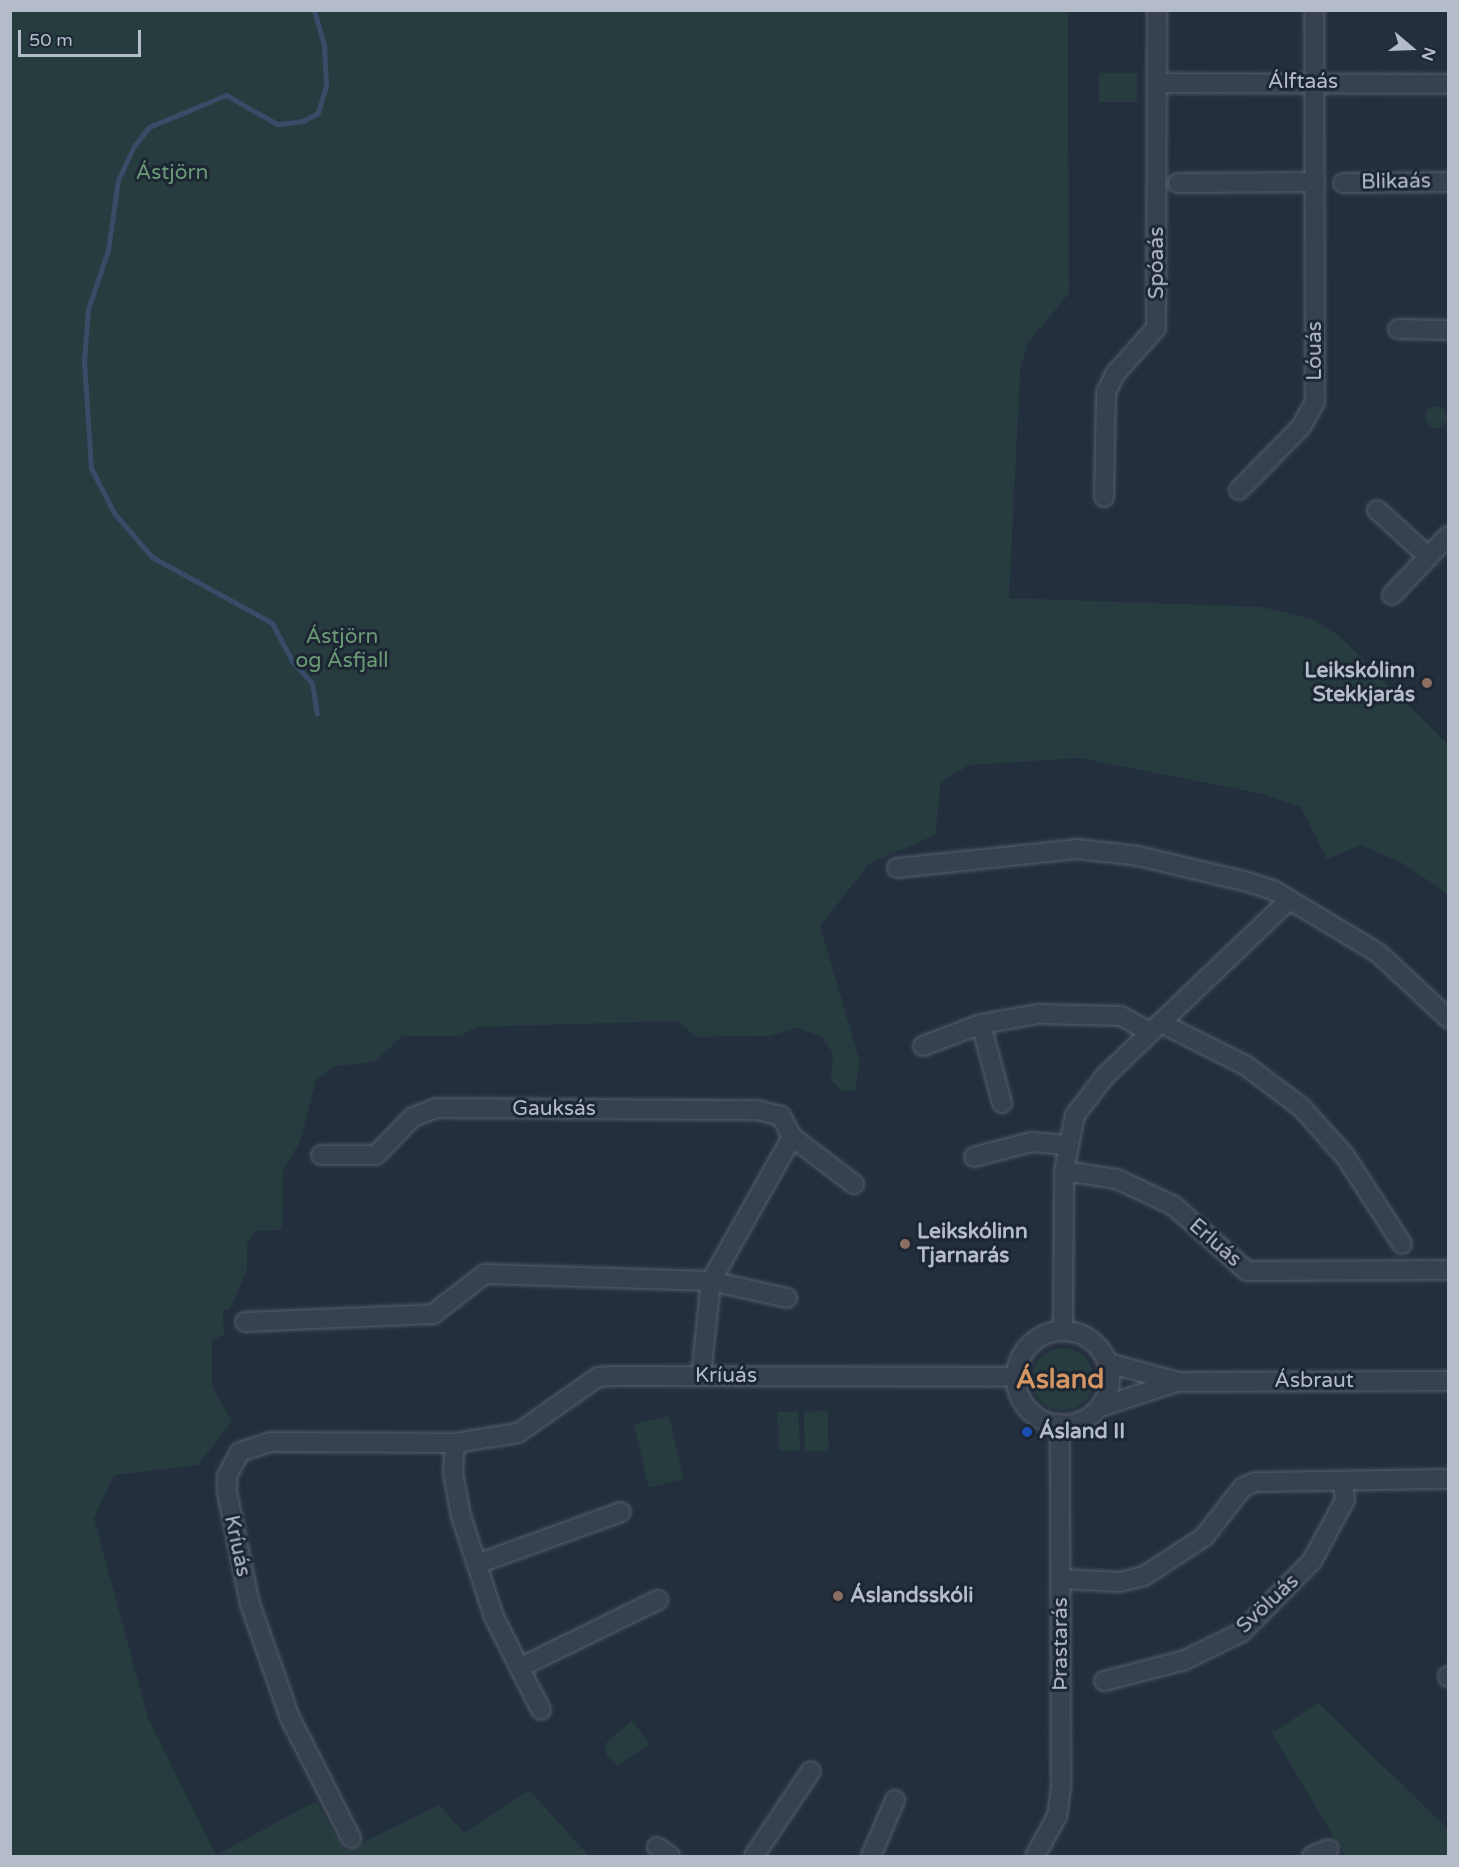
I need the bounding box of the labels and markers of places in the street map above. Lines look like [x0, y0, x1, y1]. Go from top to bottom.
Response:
place label: Leikskólinn Stekkjarás [1304, 658, 1415, 708]
marker: Leikskólinn Stekkjarás [1420, 676, 1434, 690]
place label: Leikskólinn Tjarnarás [917, 1219, 1028, 1269]
marker: Leikskólinn Tjarnarás [898, 1237, 912, 1251]
place label: Ásland II [1039, 1419, 1125, 1445]
marker: Ásland II [1020, 1425, 1034, 1439]
place label: Áslandsskóli [850, 1583, 973, 1609]
marker: Áslandsskóli [831, 1589, 845, 1603]

